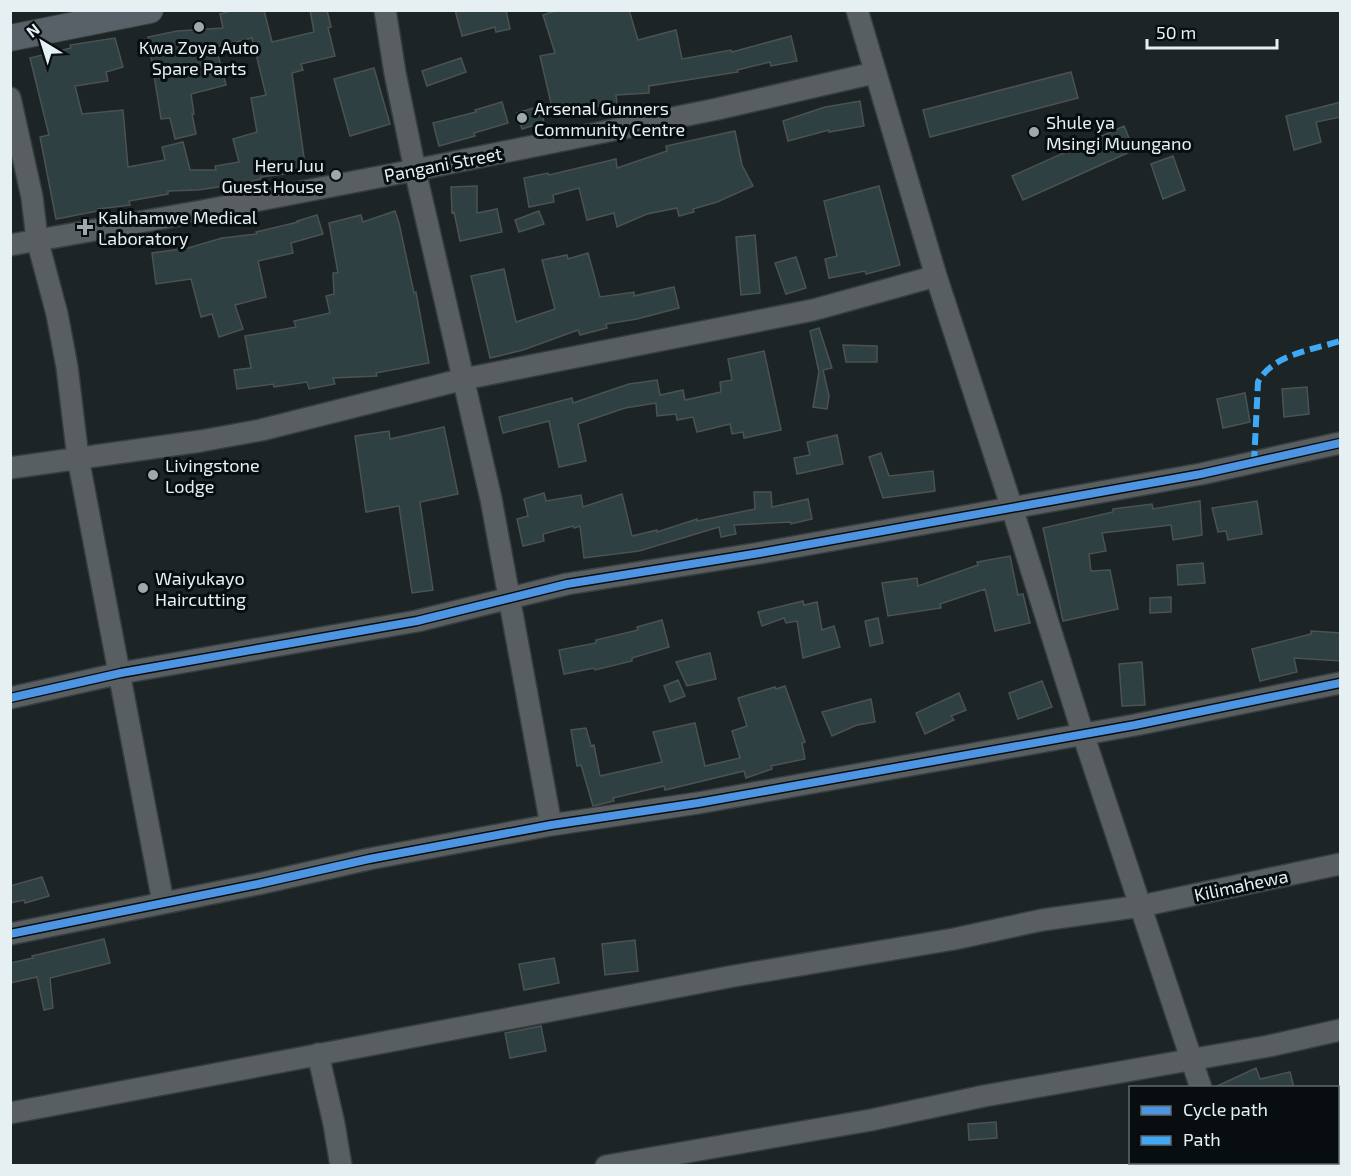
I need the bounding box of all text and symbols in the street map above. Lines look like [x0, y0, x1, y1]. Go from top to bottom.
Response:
north arrow [12, 12, 72, 72]
scale bar [1147, 12, 1278, 50]
text: N [22, 19, 43, 41]
marker: Kwa Zoya Auto Spare Parts [192, 20, 206, 34]
text: 50 m [1156, 21, 1196, 43]
place label: Kwa Zoya Auto Spare Parts [139, 36, 259, 79]
place label: Arsenal Gunners Community Centre [534, 97, 685, 140]
marker: Arsenal Gunners Community Centre [515, 111, 529, 125]
place label: Shule ya Msingi Muungano [1046, 111, 1192, 154]
marker: Shule ya Msingi Muungano [1027, 125, 1041, 139]
street label: Pangani Street [382, 142, 504, 186]
place label: Heru Juu Guest House [221, 154, 324, 197]
marker: Heru Juu Guest House [329, 168, 343, 182]
place label: Kalihamwe Medical Laboratory [98, 206, 258, 249]
marker: Kalihamwe Medical Laboratory [76, 218, 94, 236]
place label: Livingstone Lodge [165, 454, 260, 497]
marker: Livingstone Lodge [146, 468, 160, 482]
place label: Waiyukayo Haircutting [155, 567, 246, 610]
marker: Waiyukayo Haircutting [136, 581, 150, 595]
street label: Kilimahewa [1192, 864, 1290, 906]
legend [1129, 1086, 1339, 1164]
text: Cycle path [1183, 1098, 1268, 1120]
text: Path [1183, 1128, 1221, 1150]

